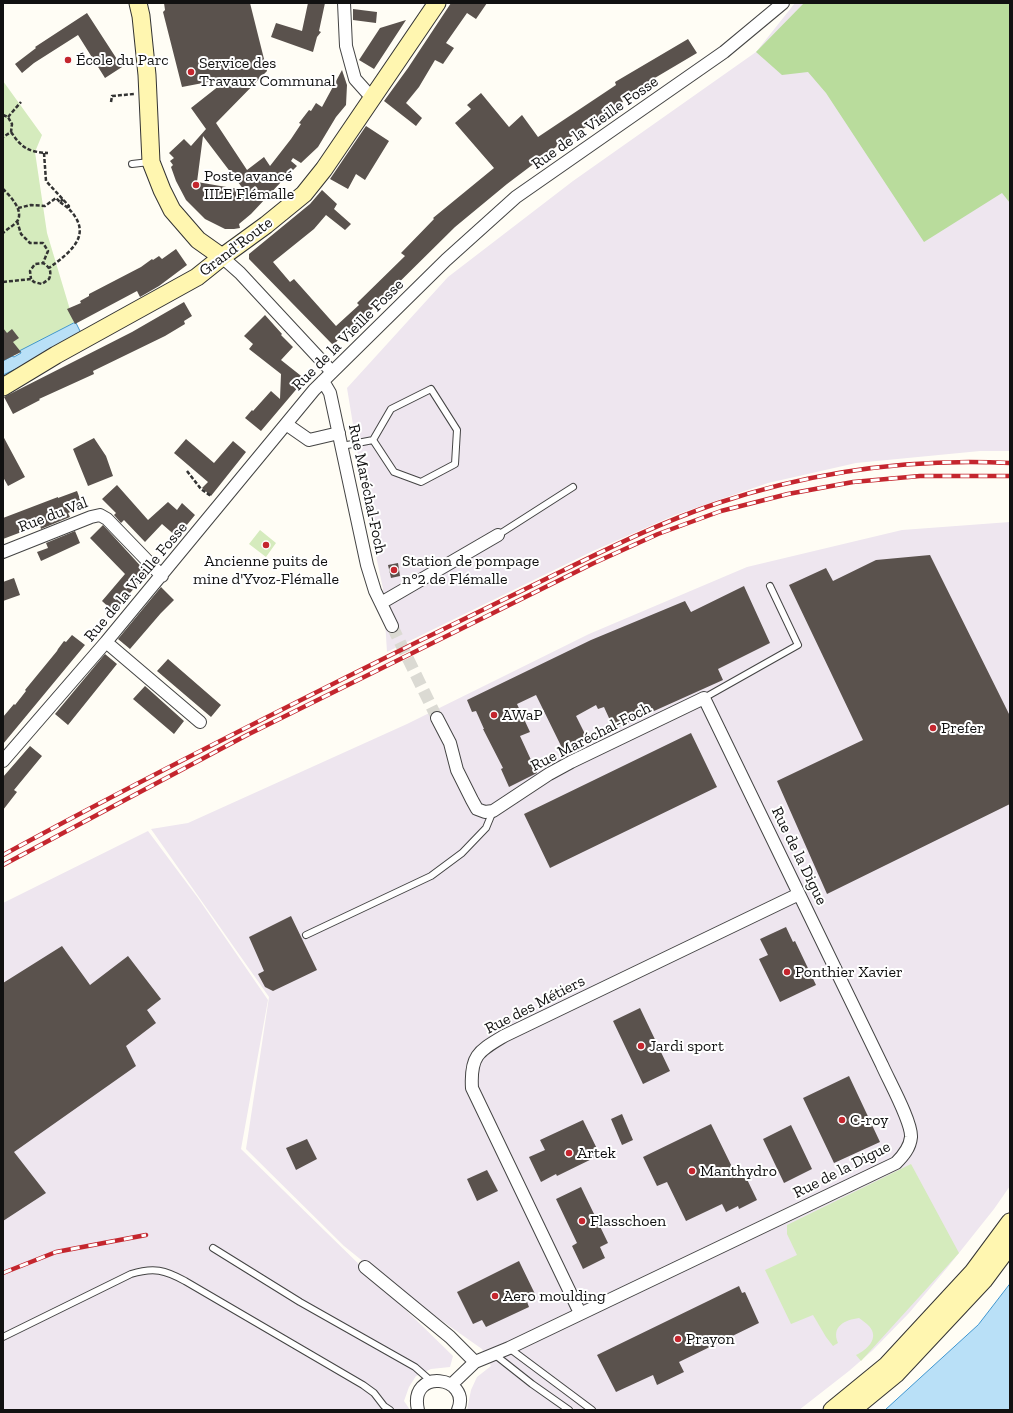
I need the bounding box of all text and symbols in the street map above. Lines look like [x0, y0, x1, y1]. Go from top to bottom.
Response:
place label: École du Parc [76, 50, 169, 70]
place label: Service des Travaux Communal [199, 53, 336, 91]
marker: École du Parc [63, 55, 73, 65]
marker: Service des Travaux Communal [186, 67, 196, 77]
street label: Rue de la Vieille Fosse [528, 72, 662, 174]
place label: Poste avancé IILE Flémalle [204, 166, 294, 204]
marker: Poste avancé IILE Flémalle [191, 180, 201, 190]
street label: Grand'Route [196, 213, 276, 281]
street label: Rue de la Vieille Fosse [288, 275, 408, 395]
street label: Rue Maréchal-Foch [344, 422, 390, 556]
street label: Rue du Val [16, 493, 90, 537]
street label: Rue de la Vieille Fosse [80, 518, 192, 646]
marker: Ancienne puits de mine d'Yvoz-Flémalle [261, 540, 271, 550]
place label: Ancienne puits de mine d'Yvoz-Flémalle [193, 551, 339, 589]
place label: Station de pompage n°2 de Flémalle [402, 551, 539, 589]
marker: Station de pompage n°2 de Flémalle [389, 565, 399, 575]
street label: Rue Maréchal-Foch [528, 698, 654, 776]
place label: AWaP [502, 705, 543, 725]
marker: AWaP [489, 710, 499, 720]
place label: Prefer [941, 718, 984, 738]
marker: Prefer [928, 723, 938, 733]
street label: Rue de la Digue [767, 804, 831, 908]
place label: Ponthier Xavier [795, 962, 903, 982]
marker: Ponthier Xavier [782, 967, 792, 977]
street label: Rue des Métiers [482, 972, 588, 1038]
place label: Jardi sport [649, 1036, 724, 1056]
marker: Jardi sport [636, 1041, 646, 1051]
place label: C-roy [850, 1110, 888, 1130]
marker: C-roy [837, 1115, 847, 1125]
street label: Rue de la Digue [790, 1137, 894, 1203]
place label: Artek [577, 1143, 616, 1163]
marker: Artek [564, 1148, 574, 1158]
place label: Manthydro [700, 1161, 777, 1181]
marker: Manthydro [687, 1166, 697, 1176]
place label: Flasschoen [590, 1211, 666, 1231]
marker: Flasschoen [577, 1216, 587, 1226]
place label: Aero moulding [503, 1286, 606, 1306]
marker: Aero moulding [490, 1291, 500, 1301]
place label: Prayon [686, 1329, 735, 1349]
marker: Prayon [673, 1334, 683, 1344]

